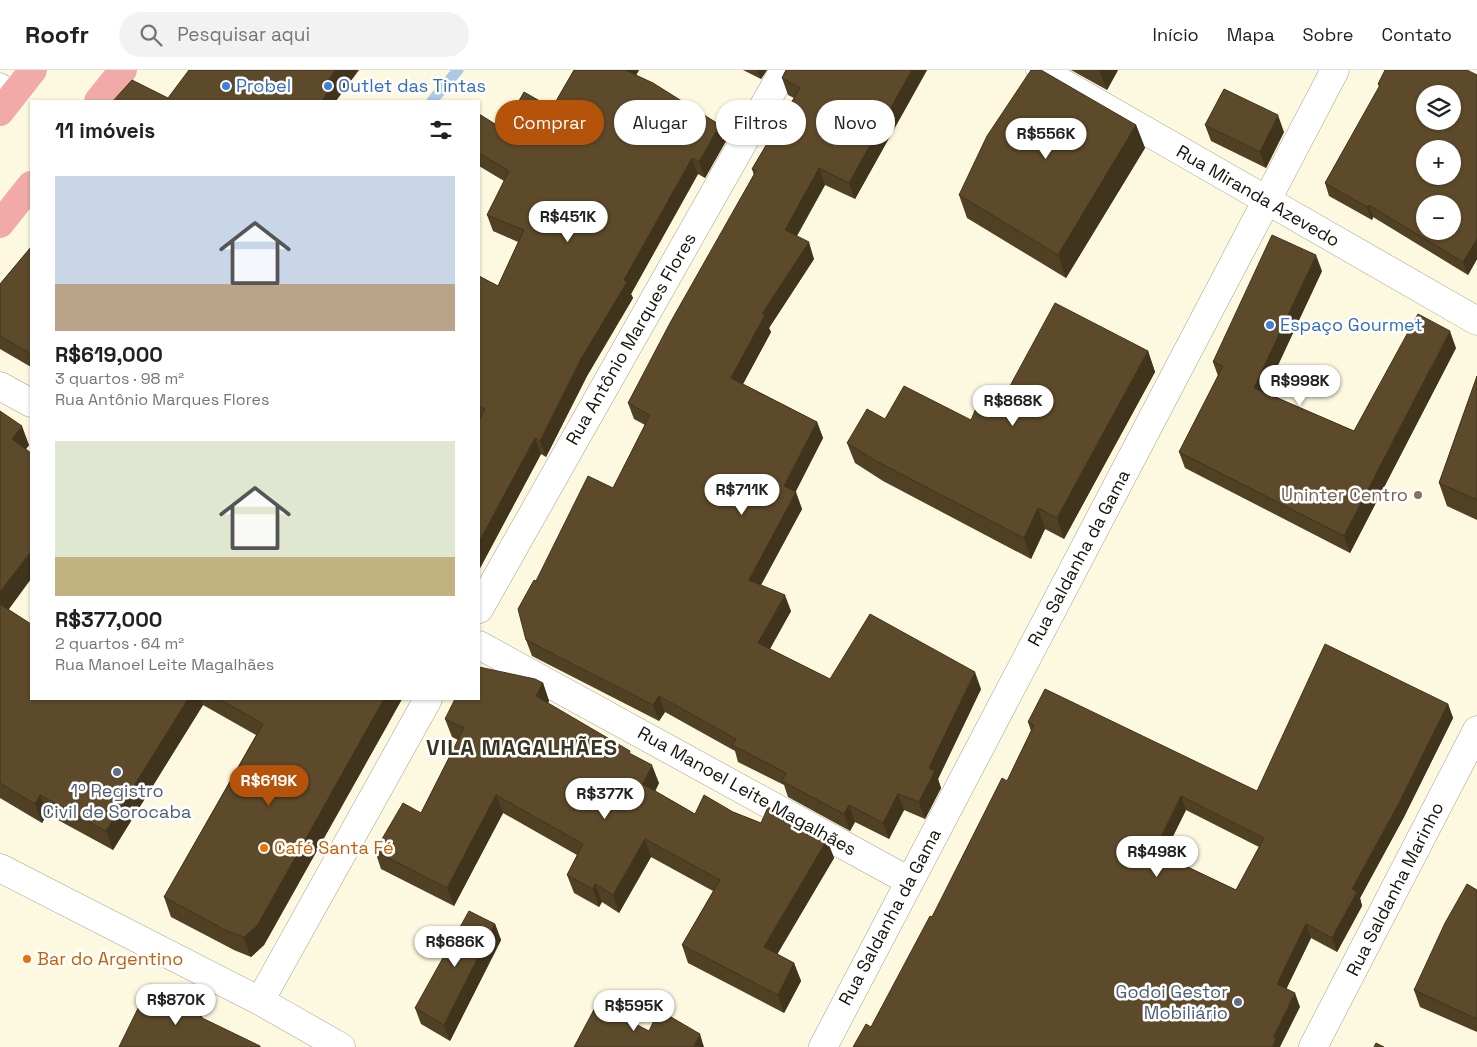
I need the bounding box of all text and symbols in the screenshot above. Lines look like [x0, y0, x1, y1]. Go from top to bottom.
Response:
search box [119, 12, 469, 57]
text: Roofr [25, 19, 89, 50]
icon: search [137, 21, 165, 49]
text: Pesquisar aqui [177, 22, 310, 47]
text: Início [1153, 23, 1199, 46]
text: Mapa [1227, 23, 1275, 46]
text: Sobre [1303, 23, 1353, 46]
text: Contato [1381, 23, 1452, 46]
place label: Probel [236, 74, 291, 97]
place label: Outlet das Tintas [338, 74, 486, 97]
marker: Probel [220, 80, 232, 92]
marker: Outlet das Tintas [322, 80, 334, 92]
map controls [1416, 85, 1461, 240]
button: layers [1416, 85, 1461, 130]
chip: Comprar [495, 100, 604, 145]
chip: Alugar [614, 100, 706, 145]
chip: Filtros [716, 100, 806, 145]
chip: Novo [816, 100, 895, 145]
icon: filters [427, 116, 455, 144]
text: 11 imóveis [55, 117, 155, 144]
pin: R$556K [1005, 118, 1087, 160]
text: R$556K [1017, 123, 1075, 144]
street label: Rua Miranda Azevedo [1172, 139, 1344, 252]
button: + [1416, 140, 1461, 185]
button: − [1416, 195, 1461, 240]
pin: R$451K [527, 200, 609, 243]
text: R$451K [540, 206, 596, 227]
icon: home [210, 208, 300, 298]
street label: Rua Antônio Marques Flores [560, 229, 701, 449]
place label: Espaço Gourmet [1280, 313, 1423, 336]
marker: Espaço Gourmet [1264, 319, 1276, 331]
text: R$619,000 [55, 341, 163, 368]
pin: R$998K [1259, 364, 1341, 407]
text: 3 quartos · 98 m² [55, 368, 184, 389]
text: R$998K [1270, 370, 1330, 391]
pin: R$868K [972, 384, 1054, 427]
text: Rua Antônio Marques Flores [55, 389, 269, 410]
text: R$868K [984, 390, 1042, 411]
street label: Rua Saldanha da Gama [1022, 466, 1135, 650]
icon: home [210, 473, 300, 563]
pin: R$711K [701, 474, 783, 516]
text: R$711K [716, 479, 769, 500]
place label: Uninter Centro [1281, 483, 1408, 506]
marker: Uninter Centro [1412, 489, 1424, 501]
text: R$377,000 [55, 606, 162, 633]
text: 2 quartos · 64 m² [55, 633, 184, 654]
text: Rua Manoel Leite Magalhães [55, 654, 274, 675]
street label: Rua Manoel Leite Magalhães [634, 721, 861, 860]
district label: VILA MAGALHÃES [426, 733, 618, 761]
pin: R$619K [228, 764, 310, 807]
marker: 1º Registro Civil de Sorocaba [111, 766, 123, 778]
text: R$619K [241, 770, 297, 791]
pin: R$377K [564, 778, 646, 820]
place label: 1º Registro Civil de Sorocaba [43, 779, 191, 823]
text: R$377K [576, 783, 634, 804]
street label: Rua Saldanha Marinho [1341, 798, 1448, 980]
street label: Rua Saldanha da Gama [833, 825, 946, 1009]
place label: Café Santa Fé [274, 836, 394, 859]
pin: R$498K [1116, 836, 1198, 878]
text: R$498K [1127, 841, 1187, 862]
marker: Café Santa Fé [258, 842, 270, 854]
pin: R$686K [414, 926, 496, 968]
text: R$686K [425, 931, 485, 952]
place label: Bar do Argentino [37, 947, 183, 970]
marker: Bar do Argentino [21, 953, 33, 965]
place label: Godoi Gestor Mobiliário [1116, 980, 1228, 1024]
pin: R$870K [135, 984, 217, 1026]
text: R$870K [147, 989, 205, 1010]
pin: R$595K [593, 990, 675, 1032]
text: R$595K [605, 995, 663, 1016]
marker: Godoi Gestor Mobiliário [1232, 996, 1244, 1008]

